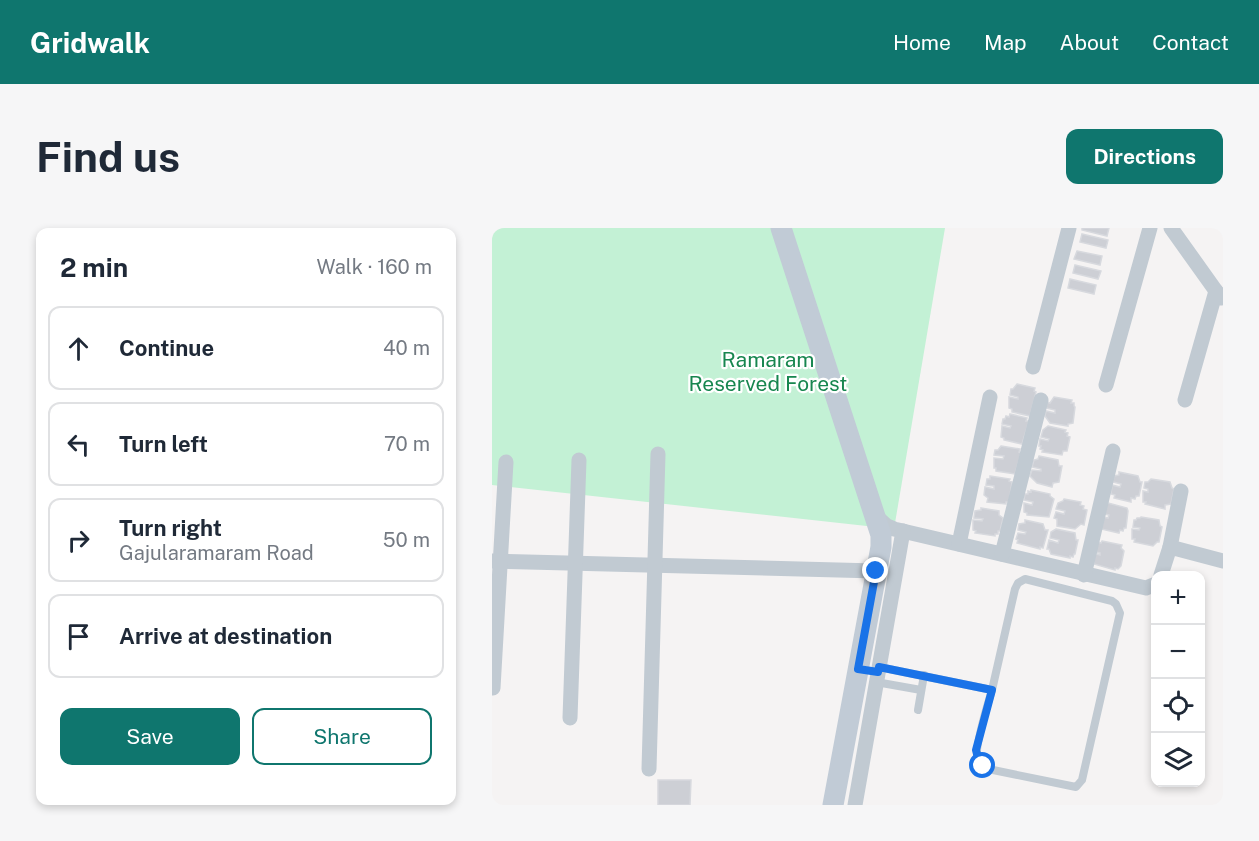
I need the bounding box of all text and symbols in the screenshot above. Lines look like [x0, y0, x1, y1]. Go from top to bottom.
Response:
text: Gridwalk [30, 26, 150, 59]
text: Home [893, 30, 951, 55]
text: Map [984, 30, 1027, 55]
text: About [1060, 30, 1119, 55]
text: Contact [1152, 30, 1229, 55]
button: Directions [1066, 129, 1223, 184]
text: Find us [36, 132, 180, 181]
text: 2 min [60, 252, 128, 283]
text: Walk · 160 m [317, 255, 432, 279]
icon: ahead [62, 332, 95, 365]
text: Continue [119, 335, 214, 361]
text: 40 m [383, 336, 430, 360]
park label: Ramaram Reserved Forest [688, 347, 848, 396]
icon: left [62, 428, 95, 461]
text: Turn left [119, 431, 208, 457]
text: 70 m [384, 432, 430, 456]
text: Turn right [119, 515, 222, 541]
icon: right [62, 524, 95, 557]
text: 50 m [383, 528, 430, 552]
text: Gajularamaram Road [119, 541, 314, 565]
route end [862, 557, 888, 583]
map controls [1151, 571, 1205, 787]
button: + [1151, 571, 1205, 625]
icon: arrive [62, 620, 95, 653]
text: Arrive at destination [119, 623, 332, 649]
button: − [1151, 625, 1205, 679]
button: locate [1151, 679, 1205, 733]
button: Save [60, 708, 240, 765]
button: Share [252, 708, 432, 765]
button: layers [1151, 733, 1205, 787]
route start [969, 752, 995, 778]

